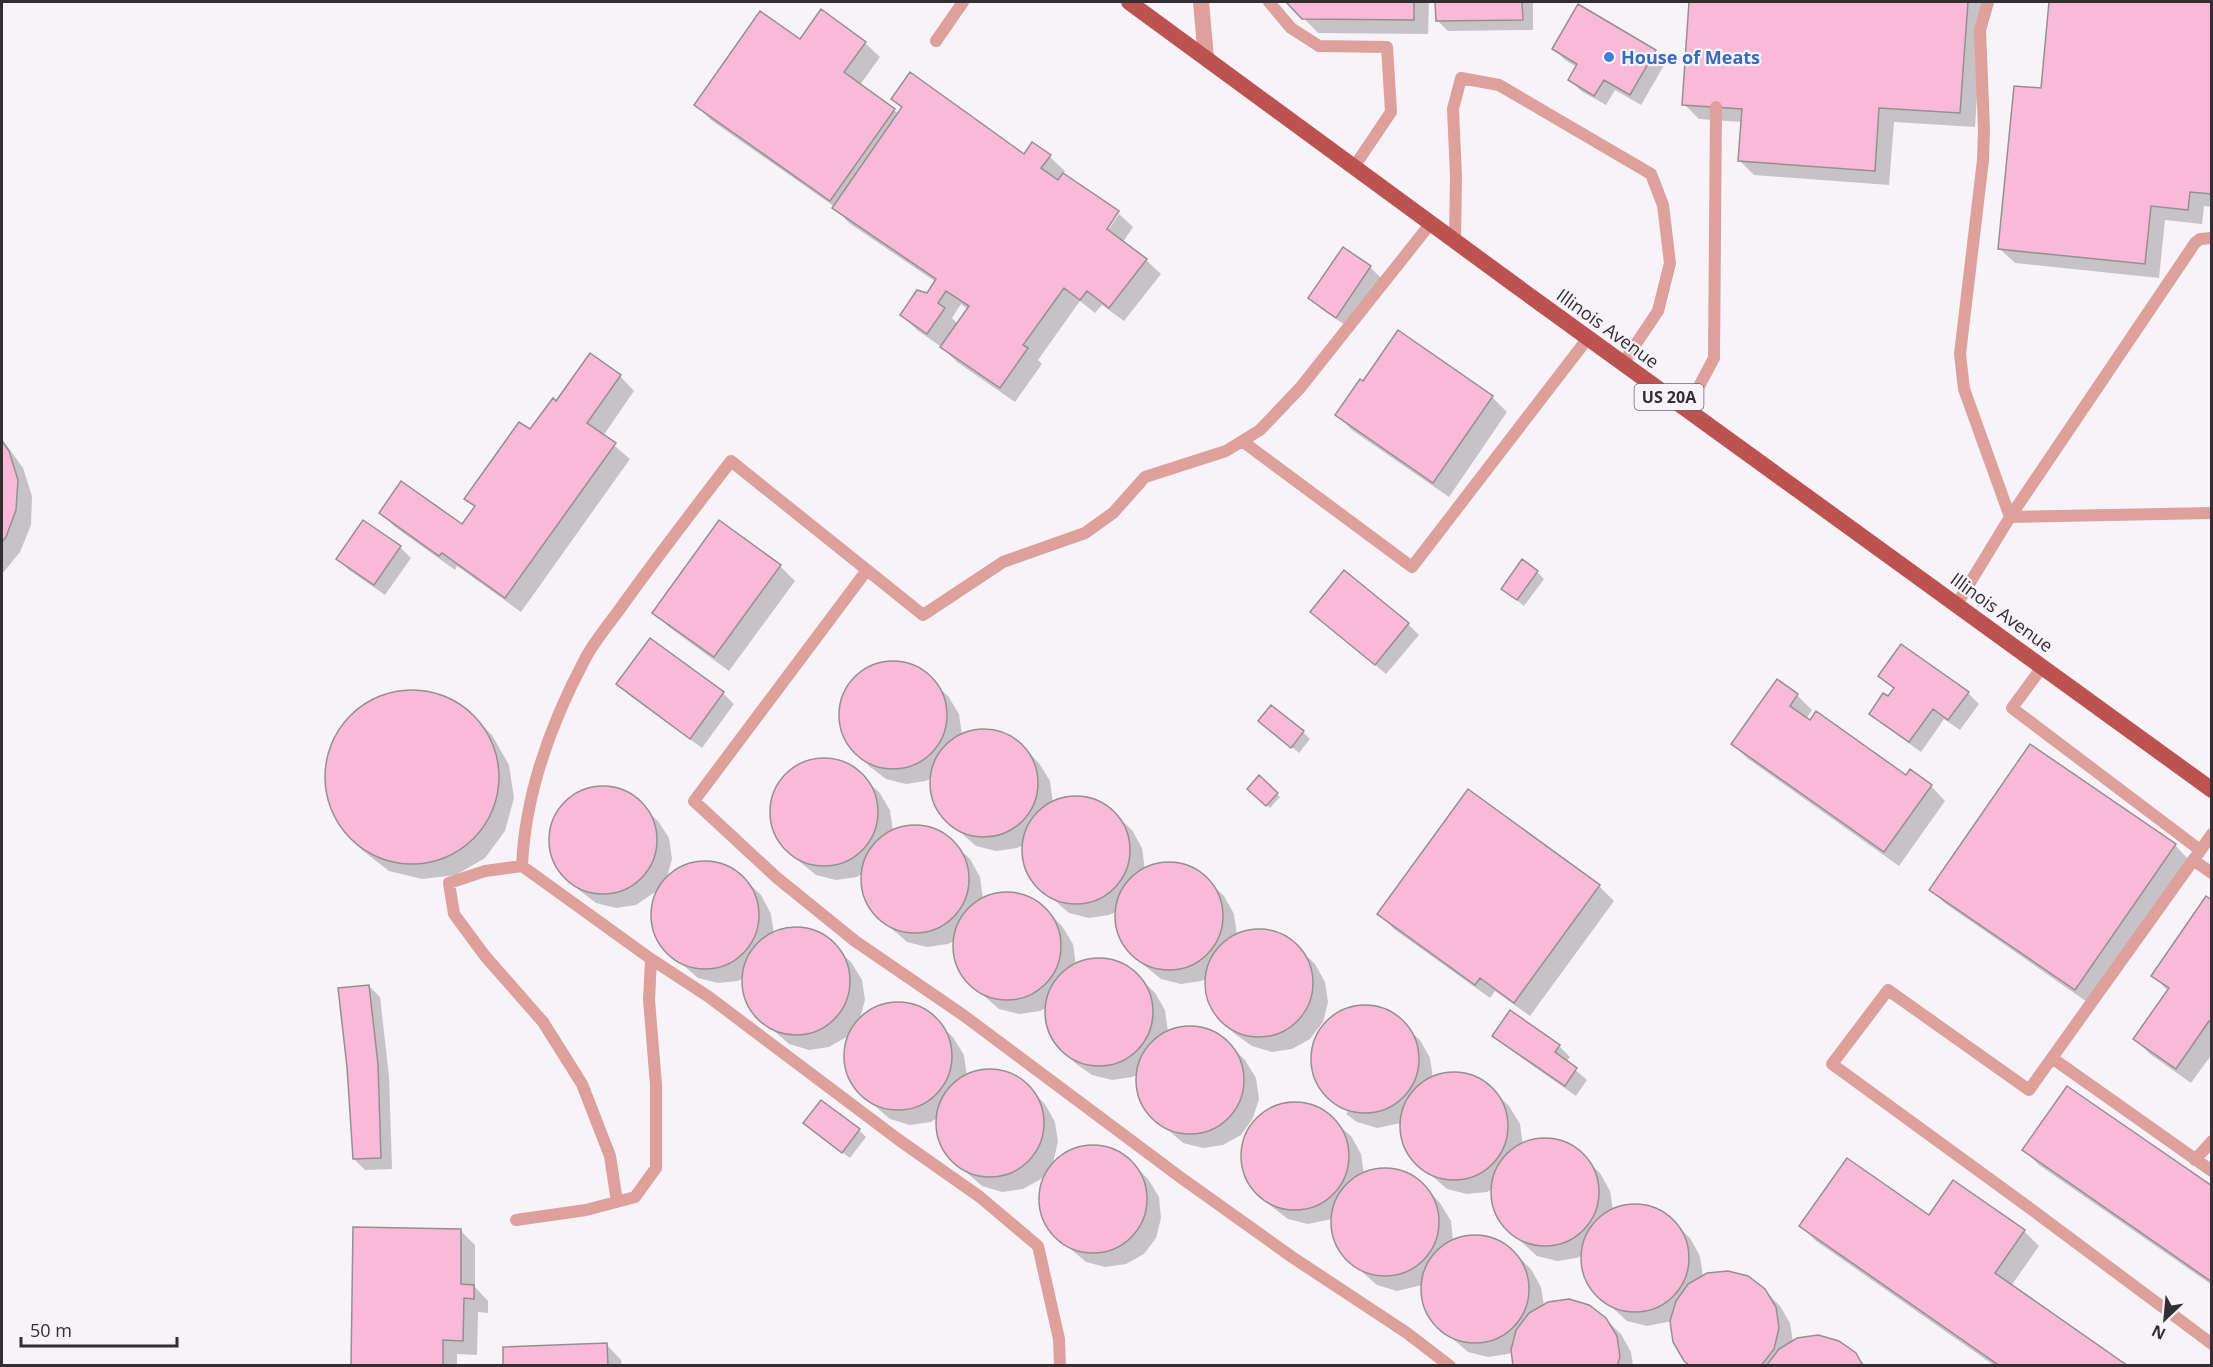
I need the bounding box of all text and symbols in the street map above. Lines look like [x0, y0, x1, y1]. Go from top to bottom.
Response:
place label: House of Meats [1621, 45, 1760, 69]
marker: House of Meats [1602, 50, 1616, 64]
street label: Illinois Avenue [1552, 283, 1664, 373]
road number: US 20A [1634, 384, 1704, 410]
street label: Illinois Avenue [1946, 567, 2058, 657]
north arrow [2135, 1289, 2195, 1349]
scale bar [21, 1310, 177, 1348]
text: 50 m [30, 1318, 72, 1342]
text: N [2148, 1320, 2169, 1345]

